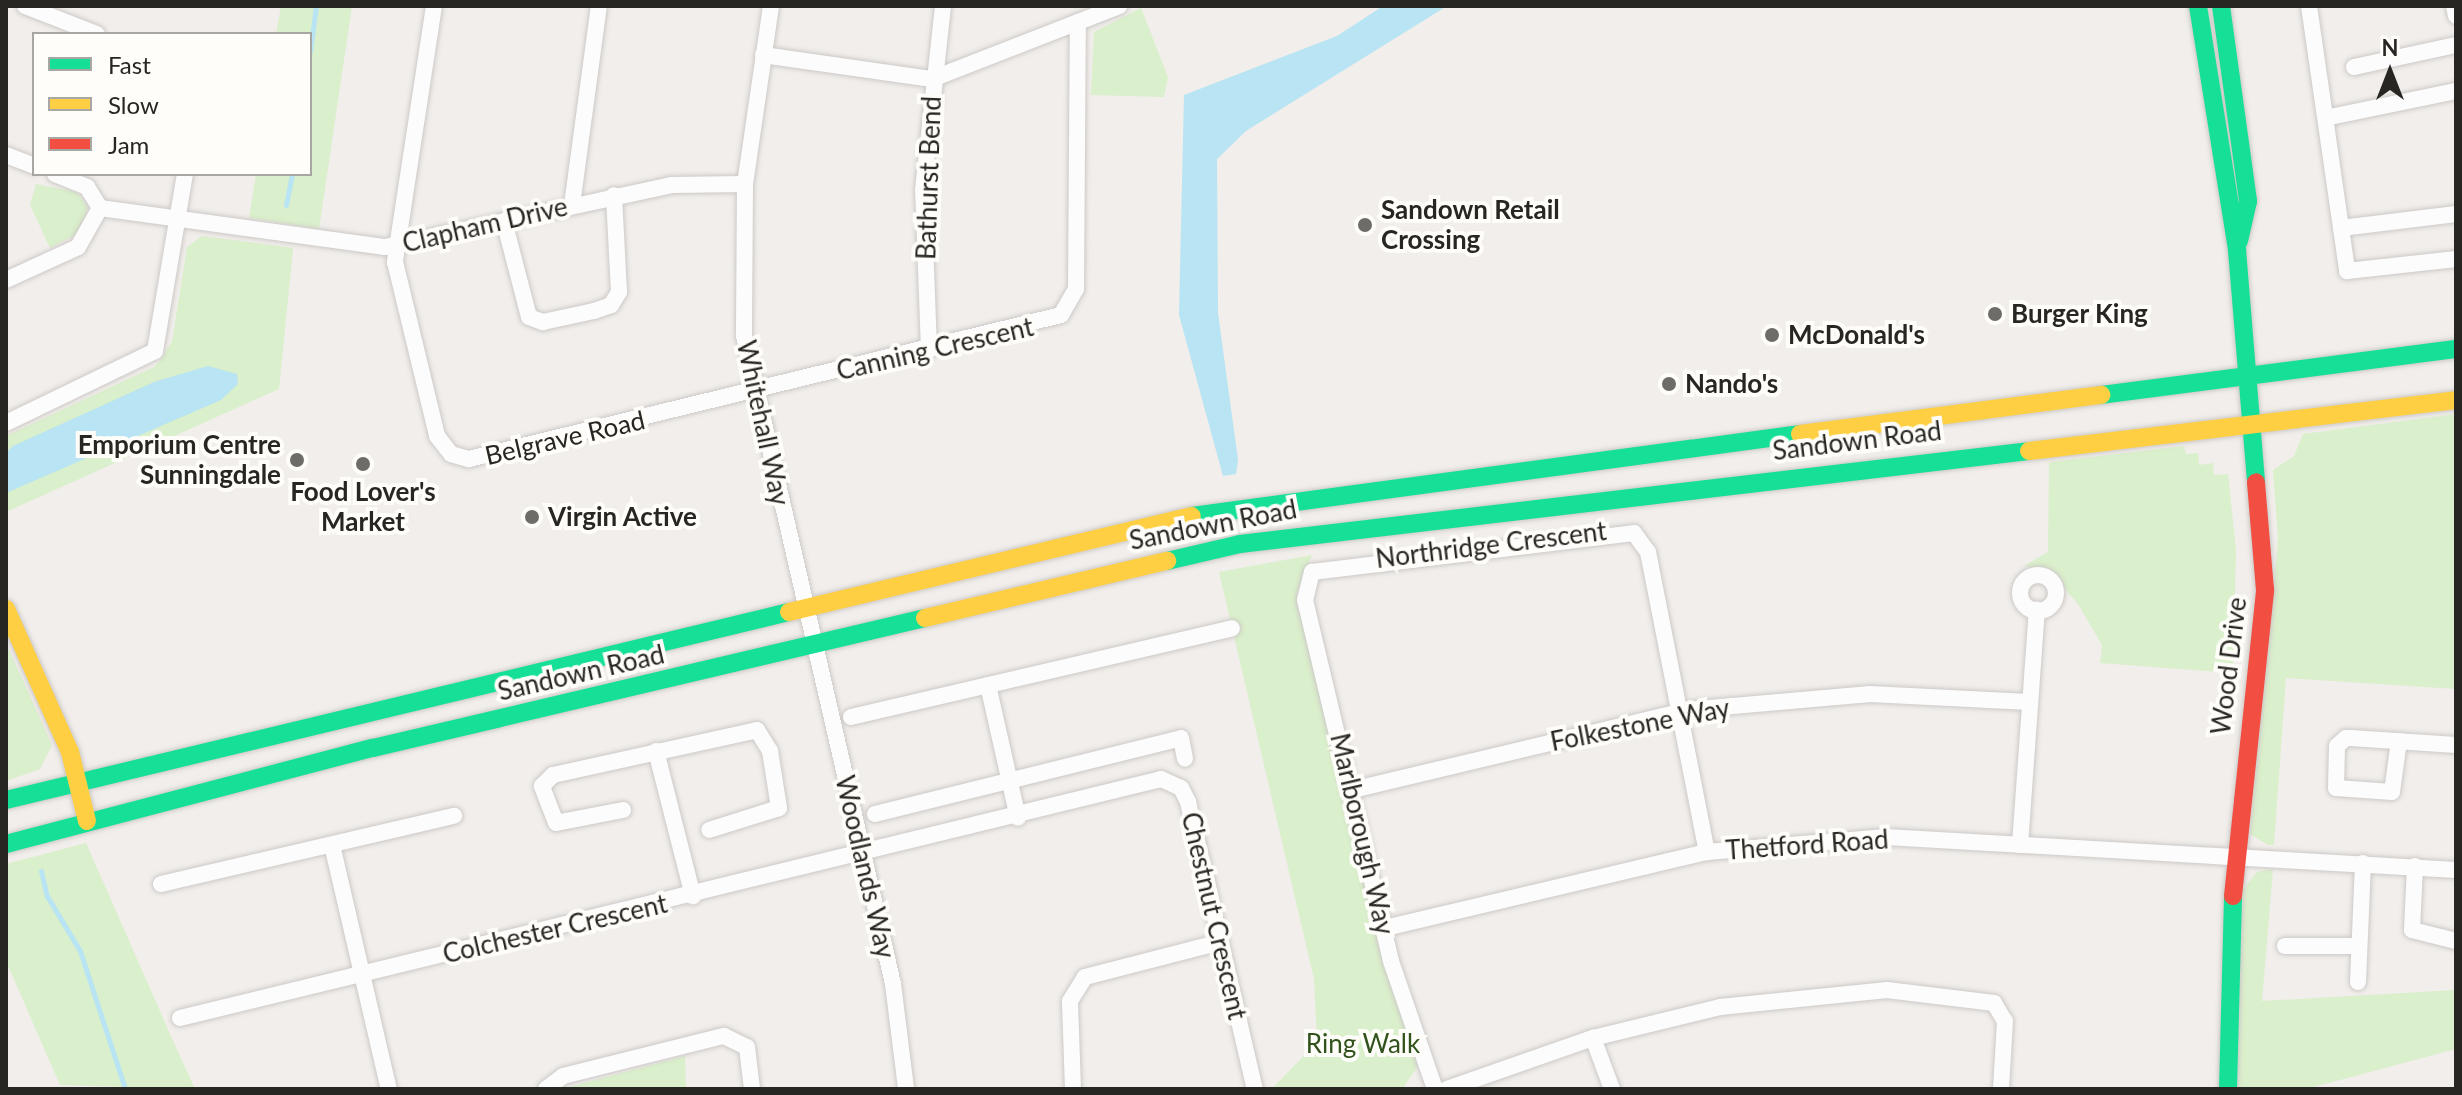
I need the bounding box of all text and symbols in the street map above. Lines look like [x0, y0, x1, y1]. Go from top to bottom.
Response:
legend [32, 32, 312, 176]
north arrow [2350, 32, 2430, 112]
text: N [2382, 34, 2398, 61]
text: Fast [108, 50, 151, 79]
text: Slow [108, 90, 159, 119]
street label: Bathurst Bend [911, 96, 947, 260]
text: Jam [108, 130, 149, 159]
street label: Clapham Drive [399, 191, 571, 259]
place label: Sandown Retail Crossing [1381, 194, 1560, 256]
marker: Sandown Retail Crossing [1356, 216, 1374, 234]
place label: Burger King [2011, 298, 2148, 330]
marker: Burger King [1986, 305, 2004, 323]
street label: Canning Crescent [834, 311, 1036, 387]
place label: McDonald's [1788, 319, 1925, 351]
marker: McDonald's [1763, 326, 1781, 344]
street label: Whitehall Way [730, 337, 796, 509]
place label: Nando's [1685, 368, 1778, 400]
marker: Nando's [1660, 375, 1678, 393]
street label: Belgrave Road [482, 404, 648, 472]
street label: Sandown Road [1771, 415, 1943, 467]
place label: Emporium Centre Sunningdale [78, 429, 281, 490]
marker: Emporium Centre Sunningdale [288, 451, 306, 469]
marker: Food Lover's Market [354, 455, 372, 473]
place label: Food Lover's Market [290, 476, 436, 538]
street label: Sandown Road [1127, 493, 1299, 557]
place label: Virgin Active [548, 501, 698, 533]
marker: Virgin Active [523, 508, 541, 526]
street label: Northridge Crescent [1374, 515, 1608, 575]
street label: Wood Drive [2205, 596, 2253, 736]
street label: Sandown Road [495, 639, 667, 707]
street label: Folkestone Way [1548, 692, 1732, 758]
street label: Marlborough Way [1324, 730, 1400, 938]
street label: Woodlands Way [829, 772, 901, 962]
street label: Chestnut Crescent [1175, 809, 1253, 1023]
street label: Thetford Road [1724, 824, 1890, 866]
street label: Colchester Crescent [440, 888, 670, 970]
park label: Ring Walk [1306, 1028, 1420, 1060]

